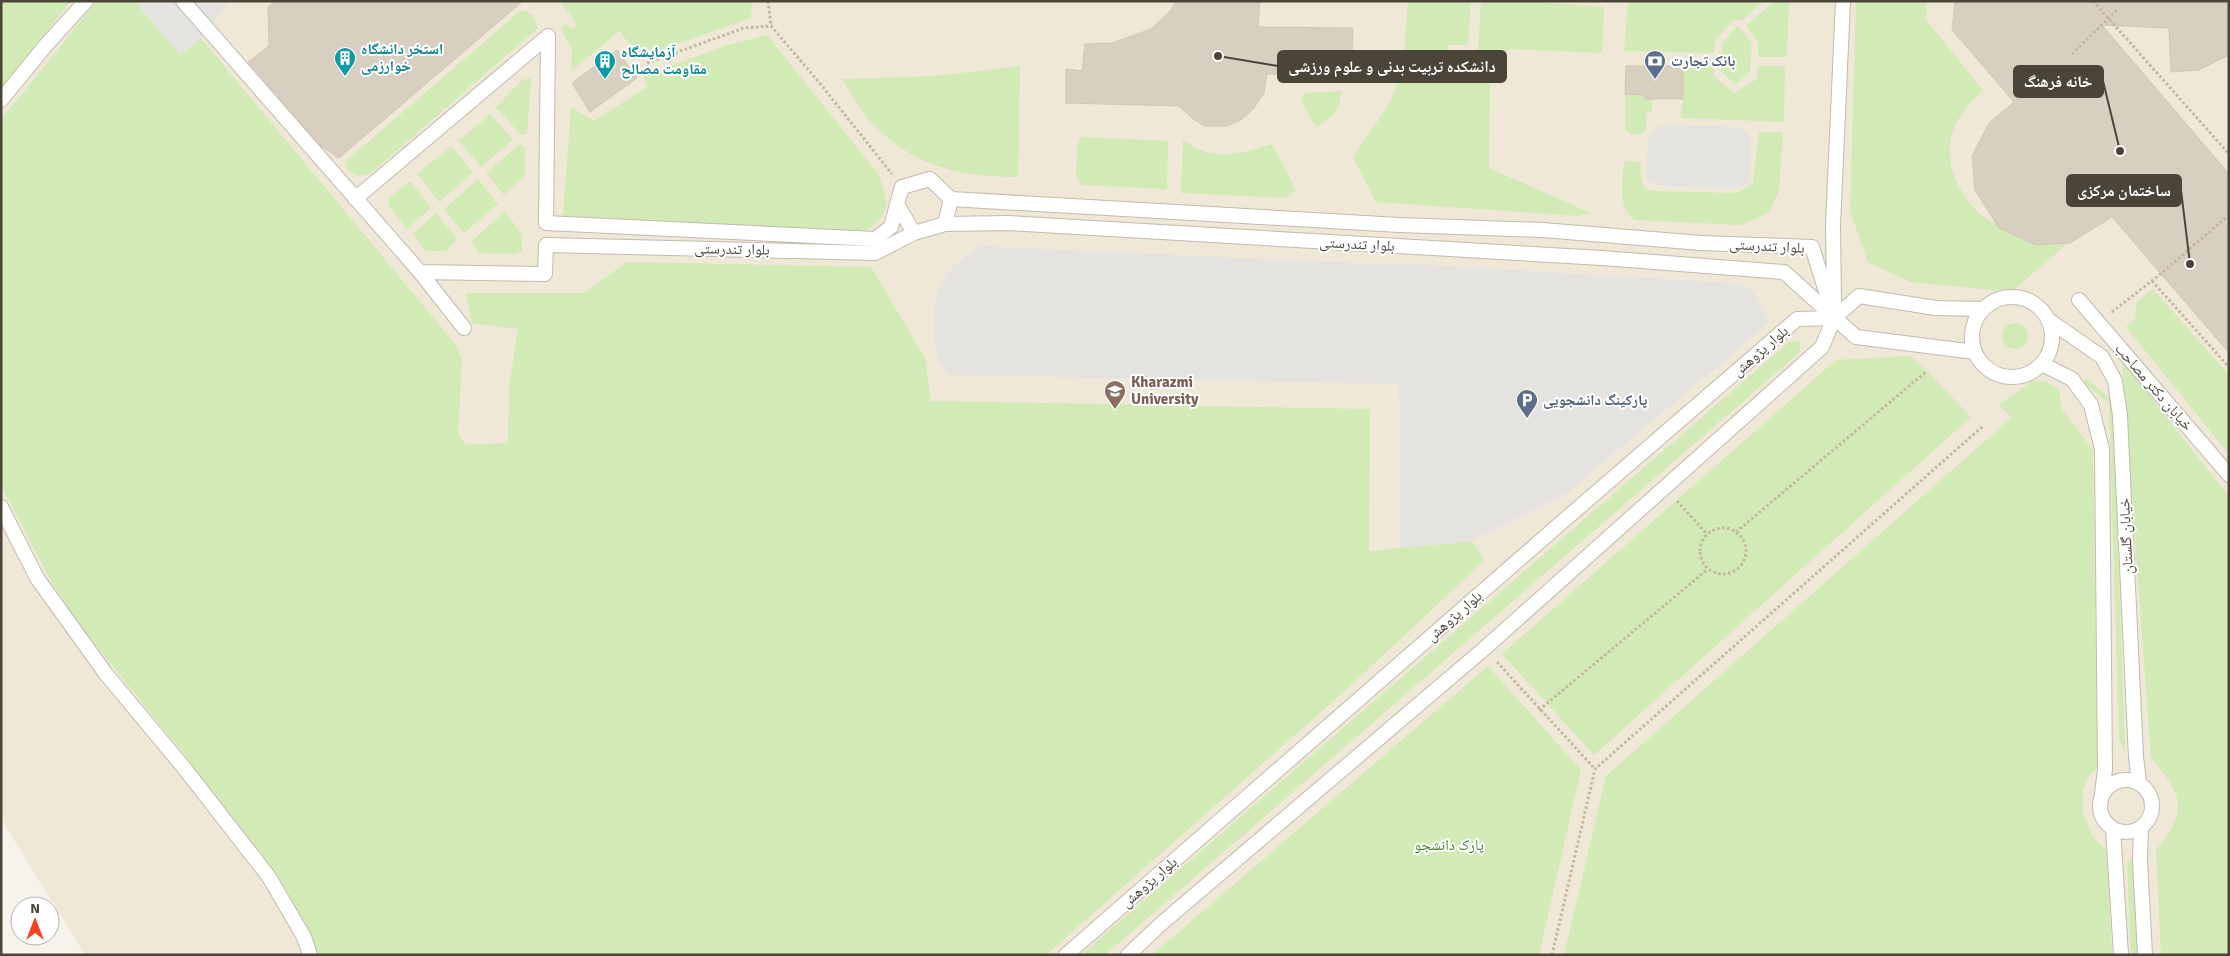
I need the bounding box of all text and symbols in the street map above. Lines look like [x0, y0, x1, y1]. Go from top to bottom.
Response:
place label: استخر دانشگاه خوارزمی [361, 40, 443, 75]
place label: آزمایشگاه مقاومت مصالح [621, 43, 707, 79]
building icon: استخر دانشگاه خوارزمی [333, 46, 357, 77]
building icon: آزمایشگاه مقاومت مصالح [593, 49, 617, 80]
bank icon: بانک تجارت [1643, 49, 1667, 80]
callout: دانشکده تربیت بدنی و علوم ورزشی [1278, 51, 1506, 82]
place label: بانک تجارت [1671, 52, 1735, 70]
text: دانشکده تربیت بدنی و علوم ورزشی [1288, 57, 1496, 78]
callout: خانه فرهنگ [2014, 66, 2103, 97]
text: خانه فرهنگ [2024, 72, 2092, 92]
callout: ساختمان مرکزی [2067, 175, 2181, 206]
text: ساختمان مرکزی [2077, 181, 2171, 201]
street label: بلوار تندرستی [1319, 233, 1395, 256]
street label: بلوار تندرستی [1729, 235, 1805, 258]
street label: بلوار تندرستی [694, 239, 770, 260]
street label: بلوار پژوهش [1728, 322, 1792, 381]
street label: خیابان دکتر مصاحب [2110, 340, 2197, 435]
place label: Kharazmi University [1131, 373, 1199, 408]
school or university icon: Kharazmi University [1103, 379, 1127, 410]
parking icon: پارکینگ دانشجویی [1515, 388, 1539, 419]
place label: پارکینگ دانشجویی [1543, 391, 1647, 409]
street label: خیابان گلستان [2115, 497, 2138, 575]
street label: بلوار پژوهش [1422, 587, 1486, 646]
park label: پارک دانشجو [1414, 836, 1484, 854]
street label: بلوار پژوهش [1117, 853, 1181, 912]
north arrow [10, 896, 60, 946]
text: N [30, 900, 40, 917]

